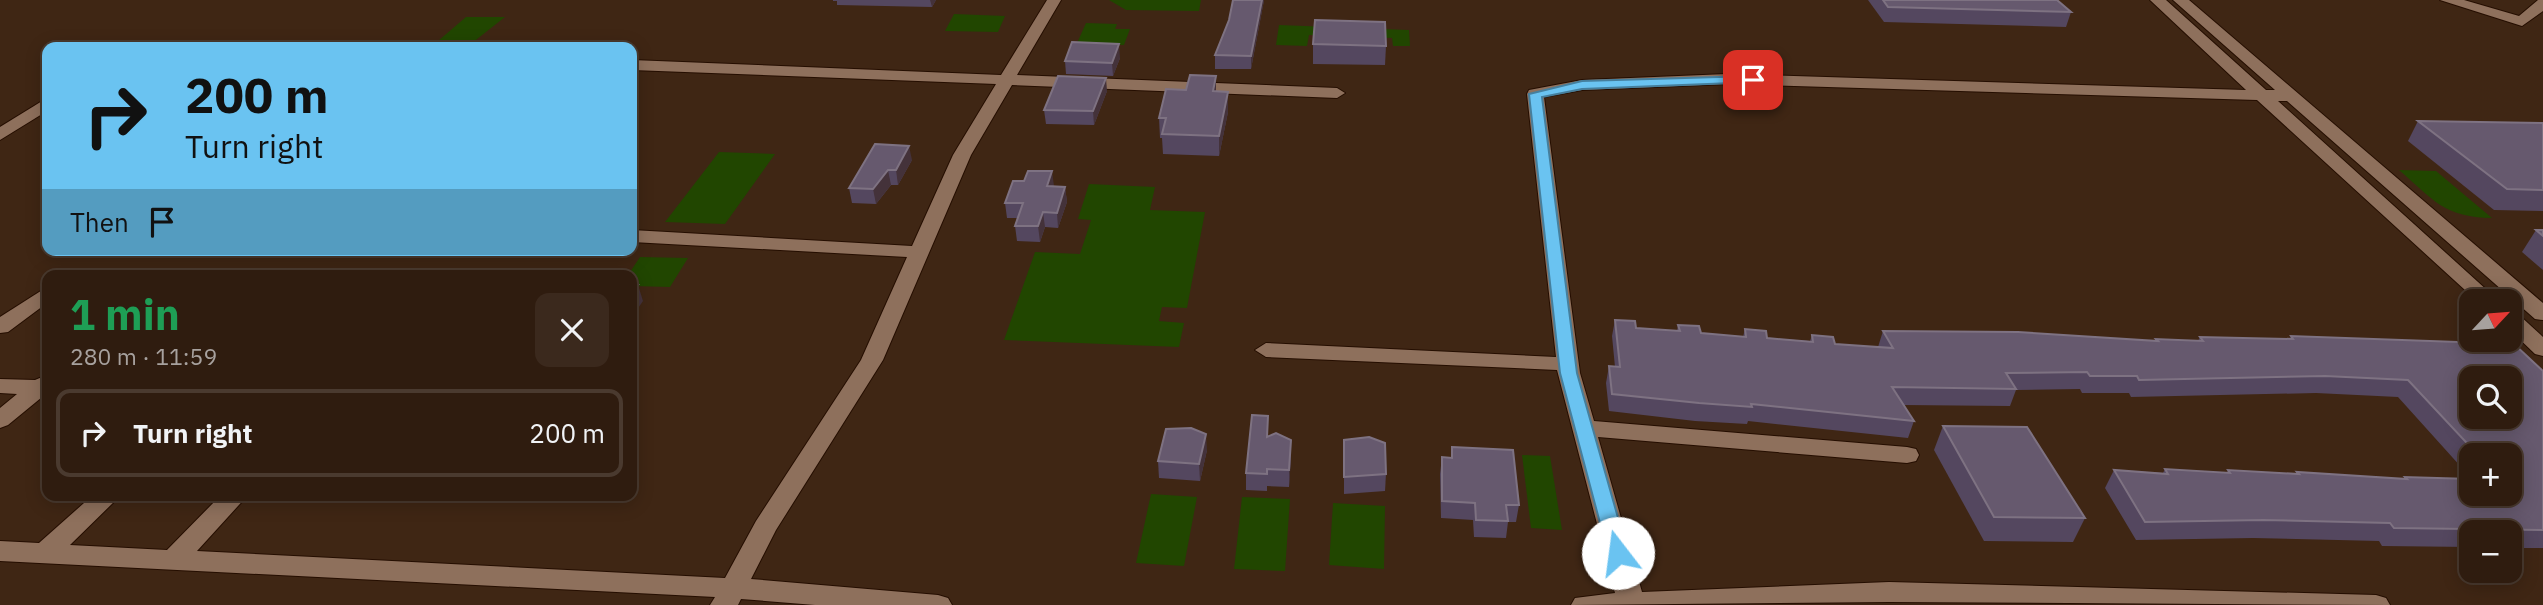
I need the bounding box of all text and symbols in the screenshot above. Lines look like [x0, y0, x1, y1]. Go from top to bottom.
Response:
pin [1723, 50, 1783, 110]
icon: arrive [1734, 61, 1772, 99]
text: 200 m [185, 63, 329, 126]
icon: right [70, 70, 161, 161]
text: Turn right [185, 125, 323, 167]
icon: arrive [143, 203, 181, 241]
text: Then [70, 205, 129, 239]
text: 1 min [70, 287, 180, 342]
north arrow [2459, 289, 2522, 352]
map controls [2459, 289, 2522, 583]
button: close [535, 293, 609, 367]
text: 280 m · 11:59 [70, 341, 217, 371]
button: search [2459, 366, 2522, 429]
icon: right [74, 414, 112, 452]
text: Turn right [133, 416, 252, 450]
text: 200 m [529, 416, 605, 450]
button: + [2459, 443, 2522, 506]
position arrow [1581, 516, 1655, 590]
button: − [2459, 520, 2522, 583]

